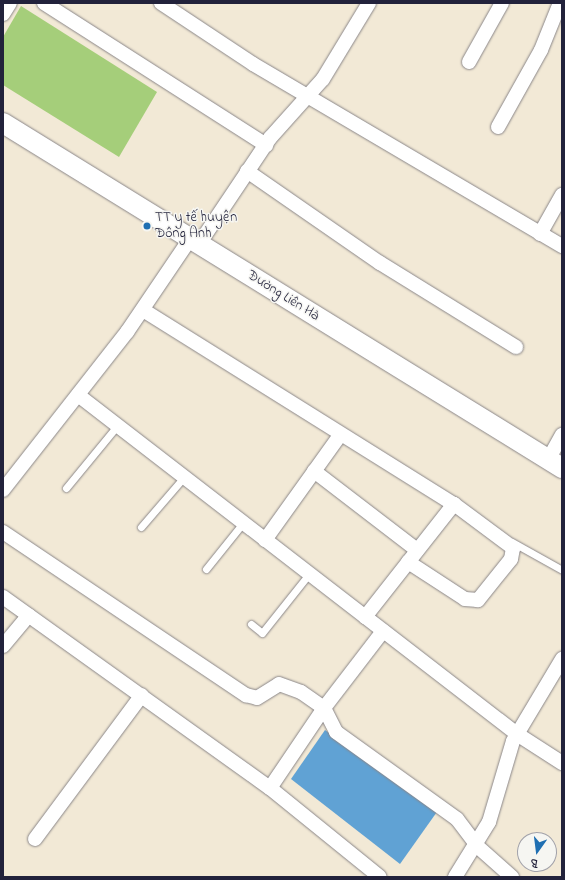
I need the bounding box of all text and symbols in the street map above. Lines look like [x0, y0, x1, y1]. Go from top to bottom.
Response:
place label: TT y tế huyện Đông Anh [155, 210, 237, 242]
marker: TT y tế huyện Đông Anh [142, 221, 152, 231]
street label: Đường Liên Hà [244, 267, 322, 325]
north arrow [517, 832, 557, 872]
text: B [529, 854, 540, 871]

